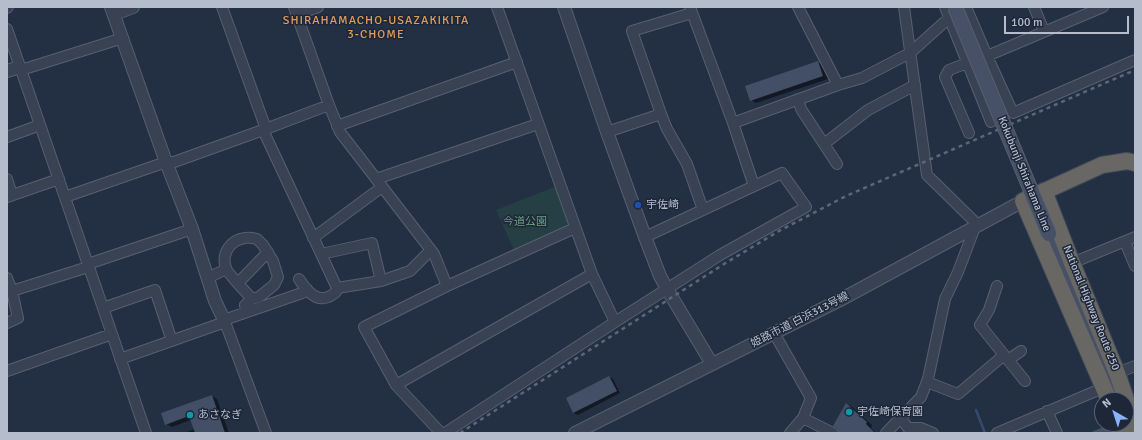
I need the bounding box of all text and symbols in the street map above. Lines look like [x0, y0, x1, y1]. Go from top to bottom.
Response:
scale bar [1006, 8, 1131, 34]
district label: SHIRAHAMACHO-USAZAKIKITA 3-CHOME [283, 14, 469, 42]
text: 100 m [1011, 15, 1043, 30]
street label: Kokubunji Shirahama Line [995, 115, 1053, 233]
place label: 宇佐崎 [646, 198, 679, 212]
marker: 宇佐崎 [633, 200, 643, 210]
park label: 今道公園 [503, 215, 547, 229]
street label: National Highway Route 250 [1060, 244, 1122, 372]
street label: 姫路市道 白浜313号線 [749, 290, 851, 350]
north arrow [1094, 392, 1134, 432]
text: N [1100, 396, 1114, 411]
place label: 宇佐崎保育園 [857, 405, 923, 419]
marker: 宇佐崎保育園 [844, 407, 854, 417]
place label: あさなぎ [198, 408, 242, 422]
marker: あさなぎ [185, 410, 195, 420]

